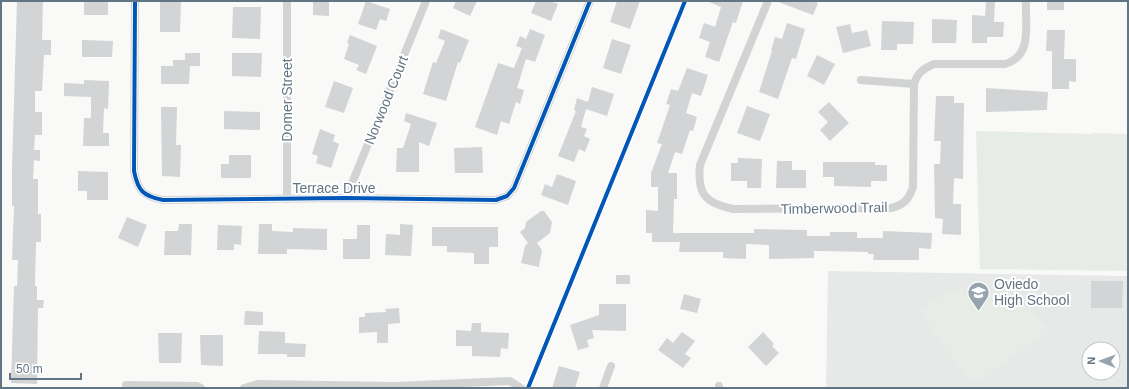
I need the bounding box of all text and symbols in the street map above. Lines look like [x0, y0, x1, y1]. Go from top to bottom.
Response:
street label: Norwood Court [361, 53, 411, 147]
street label: Domer Street [279, 58, 295, 142]
street label: Terrace Drive [292, 180, 376, 196]
street label: Timberwood Trail [780, 199, 888, 217]
place label: Oviedo High School [994, 276, 1070, 308]
school or university icon: Oviedo High School [965, 279, 991, 312]
north arrow [1081, 341, 1121, 381]
scale bar [10, 355, 81, 381]
text: N [1085, 357, 1097, 365]
text: 50 m [16, 362, 43, 376]

